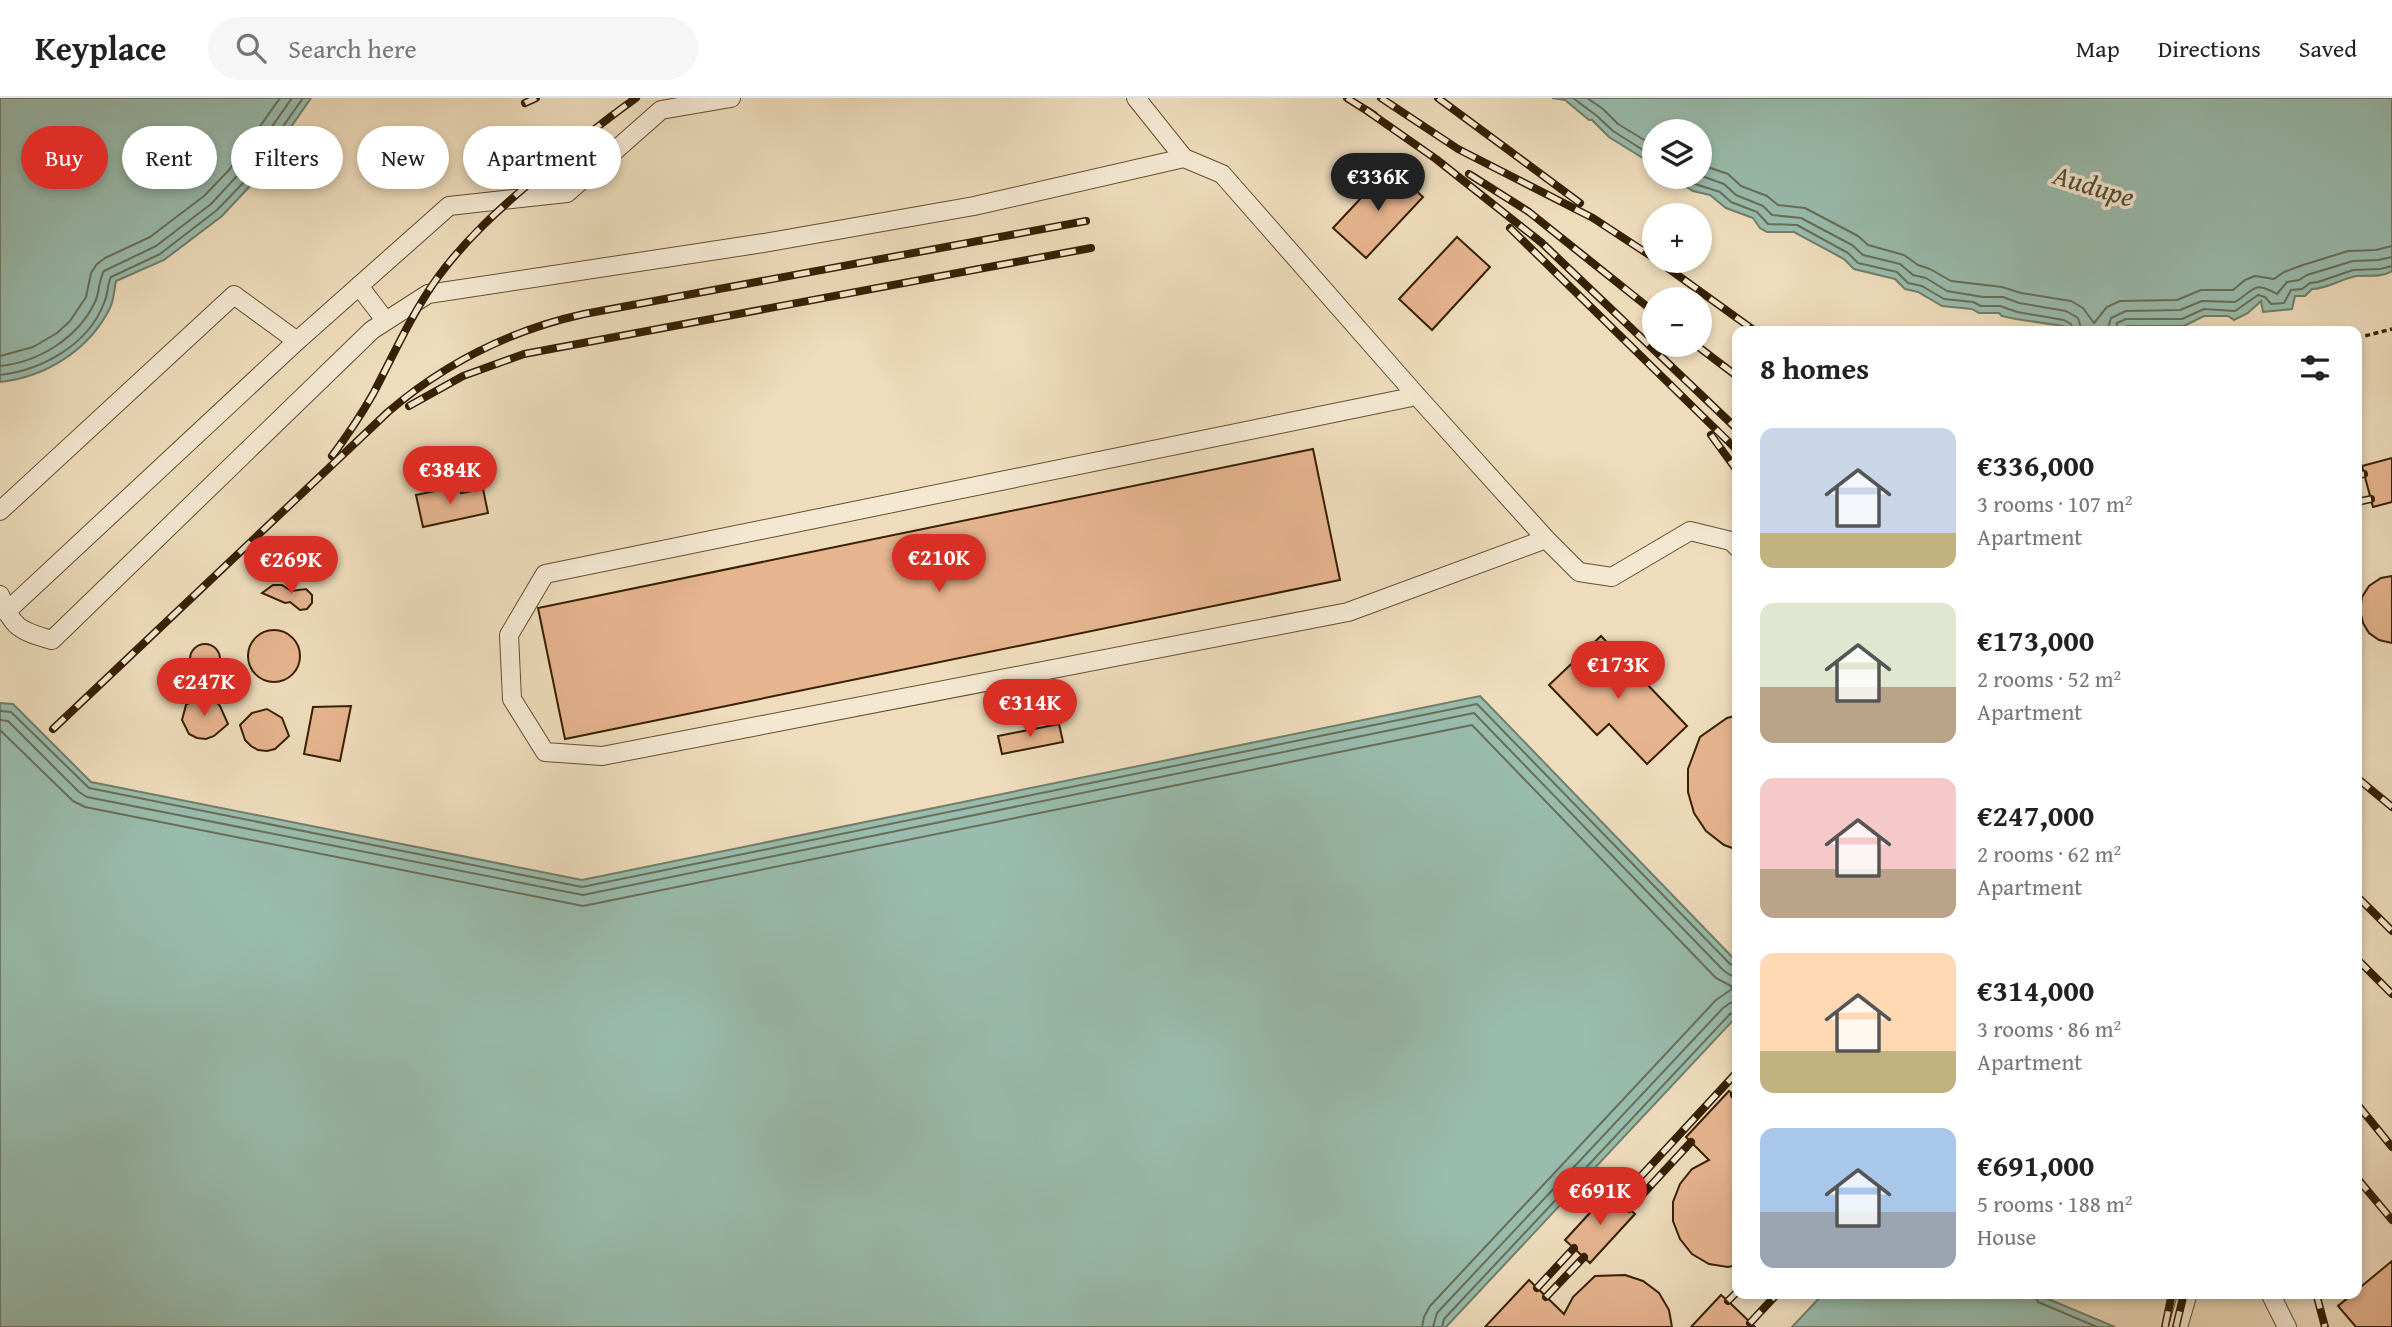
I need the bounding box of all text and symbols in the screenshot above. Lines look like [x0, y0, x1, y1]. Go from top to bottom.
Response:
search box [208, 17, 698, 80]
text: Keyplace [35, 24, 166, 72]
icon: search [232, 29, 270, 67]
text: Search here [288, 29, 417, 68]
text: Map [2076, 31, 2120, 66]
text: Directions [2158, 31, 2261, 66]
text: Saved [2299, 31, 2357, 66]
map controls [1642, 119, 1712, 357]
button: layers [1642, 119, 1712, 189]
chip: Buy [21, 126, 108, 189]
chip: Rent [122, 126, 217, 189]
chip: Filters [231, 126, 343, 189]
chip: New [357, 126, 449, 189]
chip: Apartment [463, 126, 621, 189]
pin: €336K [1329, 153, 1427, 213]
water label: Audupe [2047, 153, 2140, 217]
text: €336K [1347, 159, 1409, 192]
button: + [1642, 203, 1712, 273]
button: − [1642, 287, 1712, 357]
text: 8 homes [1760, 346, 1869, 390]
icon: filters [2296, 349, 2334, 387]
text: €336,000 [1977, 443, 2094, 487]
pin: €384K [401, 446, 499, 506]
text: €384K [419, 452, 481, 485]
icon: home [1816, 456, 1900, 540]
text: 3 rooms · 107 m² [1977, 487, 2132, 520]
text: Apartment [1977, 520, 2082, 553]
pin: €210K [890, 534, 988, 594]
pin: €269K [242, 536, 340, 596]
text: €210K [908, 540, 970, 573]
text: €269K [260, 542, 322, 575]
text: €173,000 [1977, 618, 2094, 662]
icon: home [1816, 631, 1900, 715]
pin: €173K [1569, 642, 1667, 701]
text: €173K [1587, 647, 1649, 680]
pin: €247K [155, 658, 253, 718]
text: 2 rooms · 52 m² [1977, 662, 2121, 695]
text: €247K [173, 664, 235, 697]
pin: €314K [981, 680, 1079, 739]
text: €314K [999, 685, 1061, 718]
text: Apartment [1977, 695, 2082, 728]
text: €247,000 [1977, 793, 2094, 837]
icon: home [1816, 806, 1900, 890]
text: 2 rooms · 62 m² [1977, 837, 2121, 870]
text: Apartment [1977, 870, 2082, 903]
text: €314,000 [1977, 968, 2094, 1012]
icon: home [1816, 981, 1900, 1065]
text: 3 rooms · 86 m² [1977, 1012, 2121, 1045]
text: Apartment [1977, 1045, 2082, 1078]
text: €691,000 [1977, 1143, 2094, 1187]
icon: home [1816, 1156, 1900, 1240]
pin: €691K [1551, 1168, 1649, 1227]
text: €691K [1569, 1173, 1631, 1206]
text: 5 rooms · 188 m² [1977, 1187, 2132, 1220]
text: House [1977, 1220, 2036, 1253]

